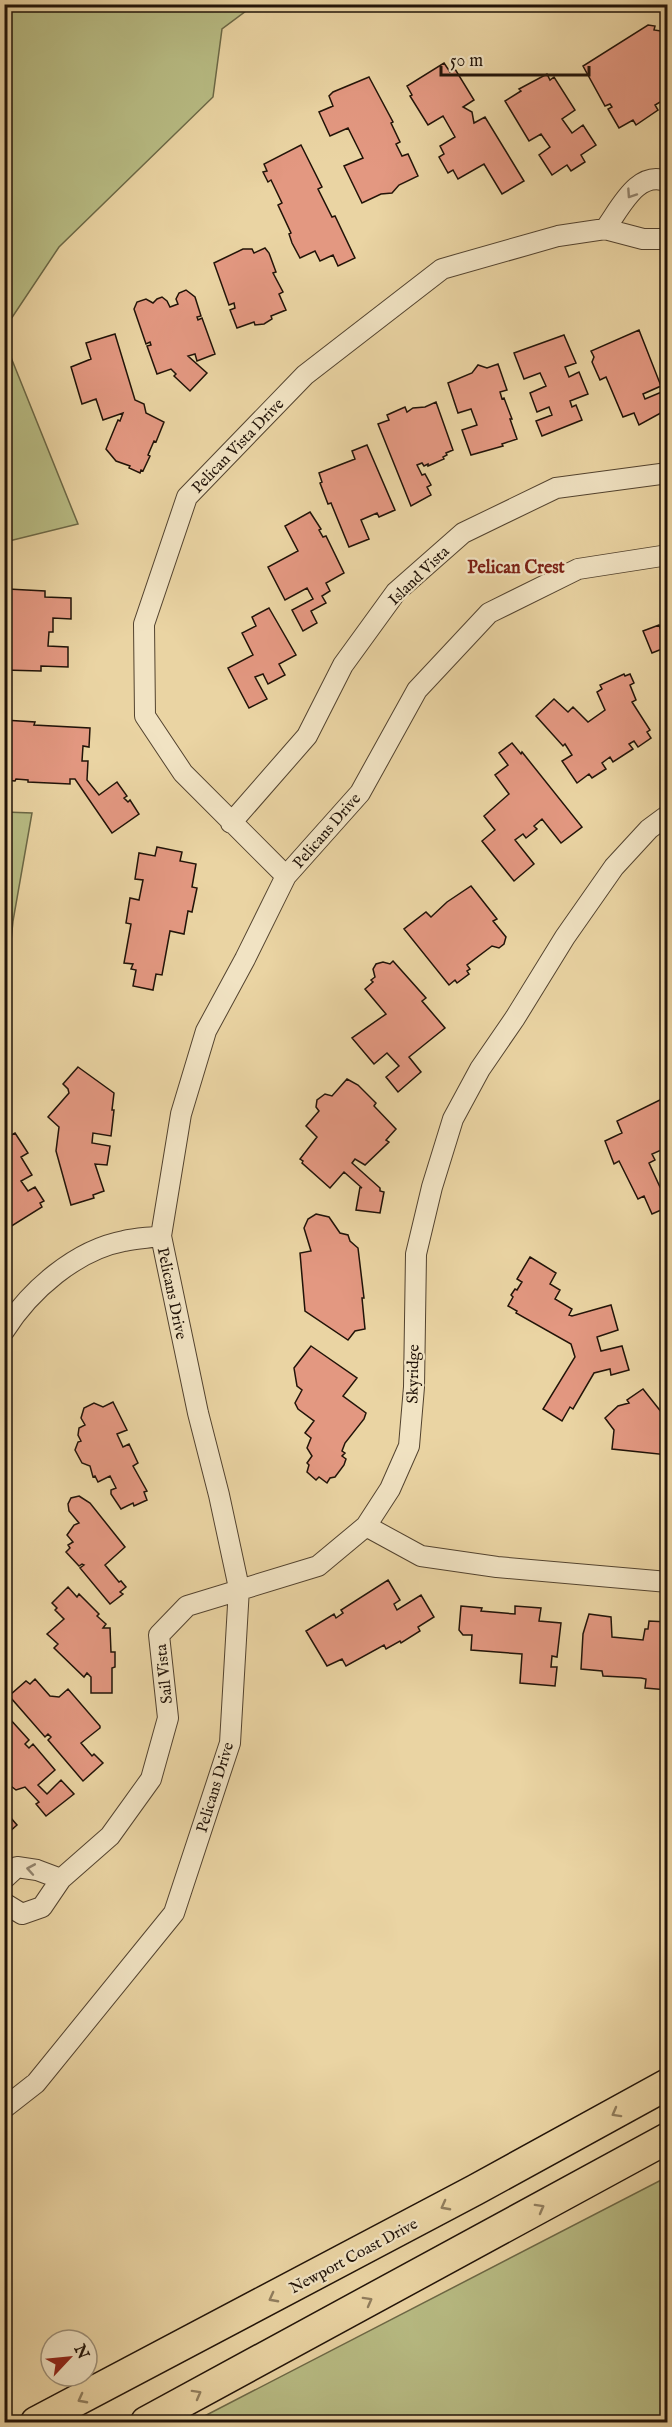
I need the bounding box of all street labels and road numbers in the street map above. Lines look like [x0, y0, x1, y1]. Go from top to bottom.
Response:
street label: Pelican Vista Drive [188, 395, 289, 498]
street label: Island Vista [385, 542, 454, 610]
street label: Pelicans Drive [289, 789, 366, 873]
street label: Pelicans Drive [152, 1246, 191, 1341]
street label: Skyridge [403, 1344, 425, 1404]
street label: Sail Vista [152, 1643, 178, 1705]
street label: Pelicans Drive [193, 1740, 239, 1835]
street label: Newport Coast Drive [286, 2215, 421, 2299]

